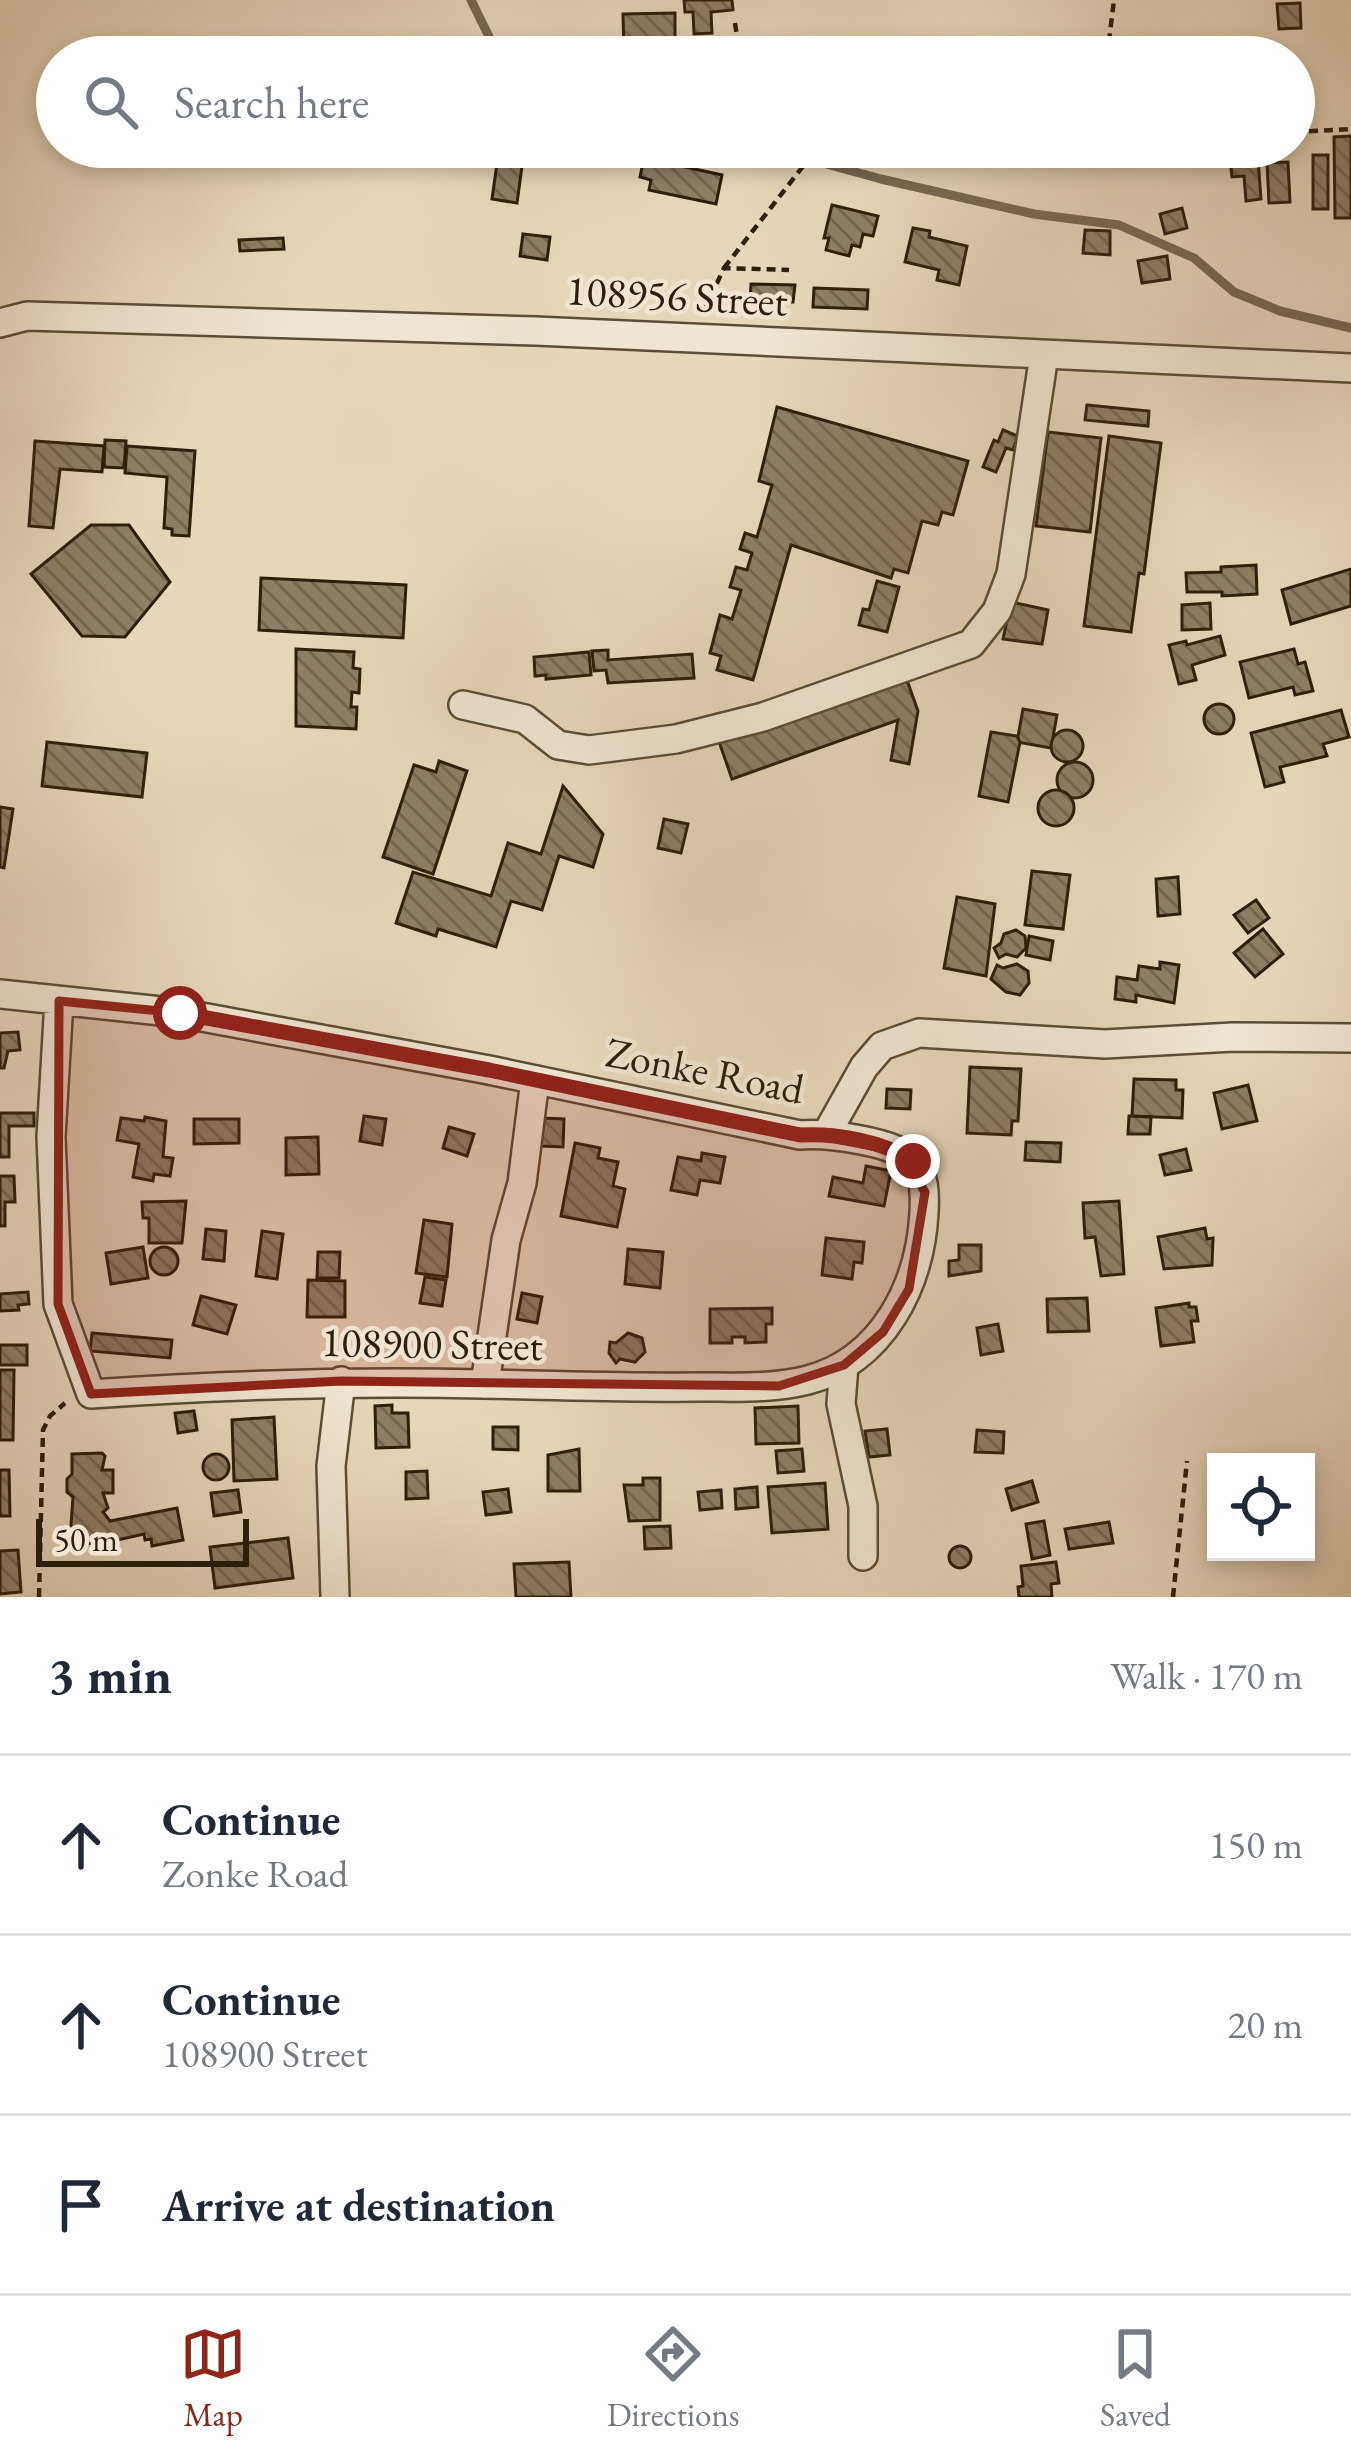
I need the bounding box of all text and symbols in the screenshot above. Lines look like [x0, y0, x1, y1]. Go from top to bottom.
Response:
search box [36, 36, 1315, 168]
icon: search [78, 69, 144, 135]
text: Search here [174, 73, 369, 131]
street label: 108956 Street [565, 262, 789, 329]
route start [153, 986, 207, 1040]
street label: Zonke Road [601, 1024, 809, 1117]
route end [886, 1134, 940, 1188]
street label: 108900 Street [321, 1314, 543, 1373]
map controls [1207, 1453, 1315, 1561]
button: locate [1207, 1453, 1315, 1561]
scale bar [36, 1513, 249, 1566]
text: 50 m [54, 1518, 118, 1561]
text: 3 min [48, 1642, 172, 1708]
text: Walk · 170 m [1110, 1650, 1303, 1701]
text: Continue [162, 1790, 340, 1848]
icon: ahead [48, 1812, 114, 1878]
text: 150 m [1209, 1819, 1303, 1870]
text: Zonke Road [162, 1848, 348, 1899]
text: Continue [162, 1970, 340, 2028]
icon: ahead [48, 1992, 114, 2058]
text: 20 m [1227, 1999, 1303, 2050]
text: 108900 Street [162, 2028, 368, 2079]
icon: arrive [48, 2172, 114, 2238]
text: Arrive at destination [162, 2176, 555, 2234]
tab: Map [180, 2321, 246, 2436]
tab: Directions [607, 2321, 740, 2436]
tab: Saved [1100, 2321, 1171, 2436]

